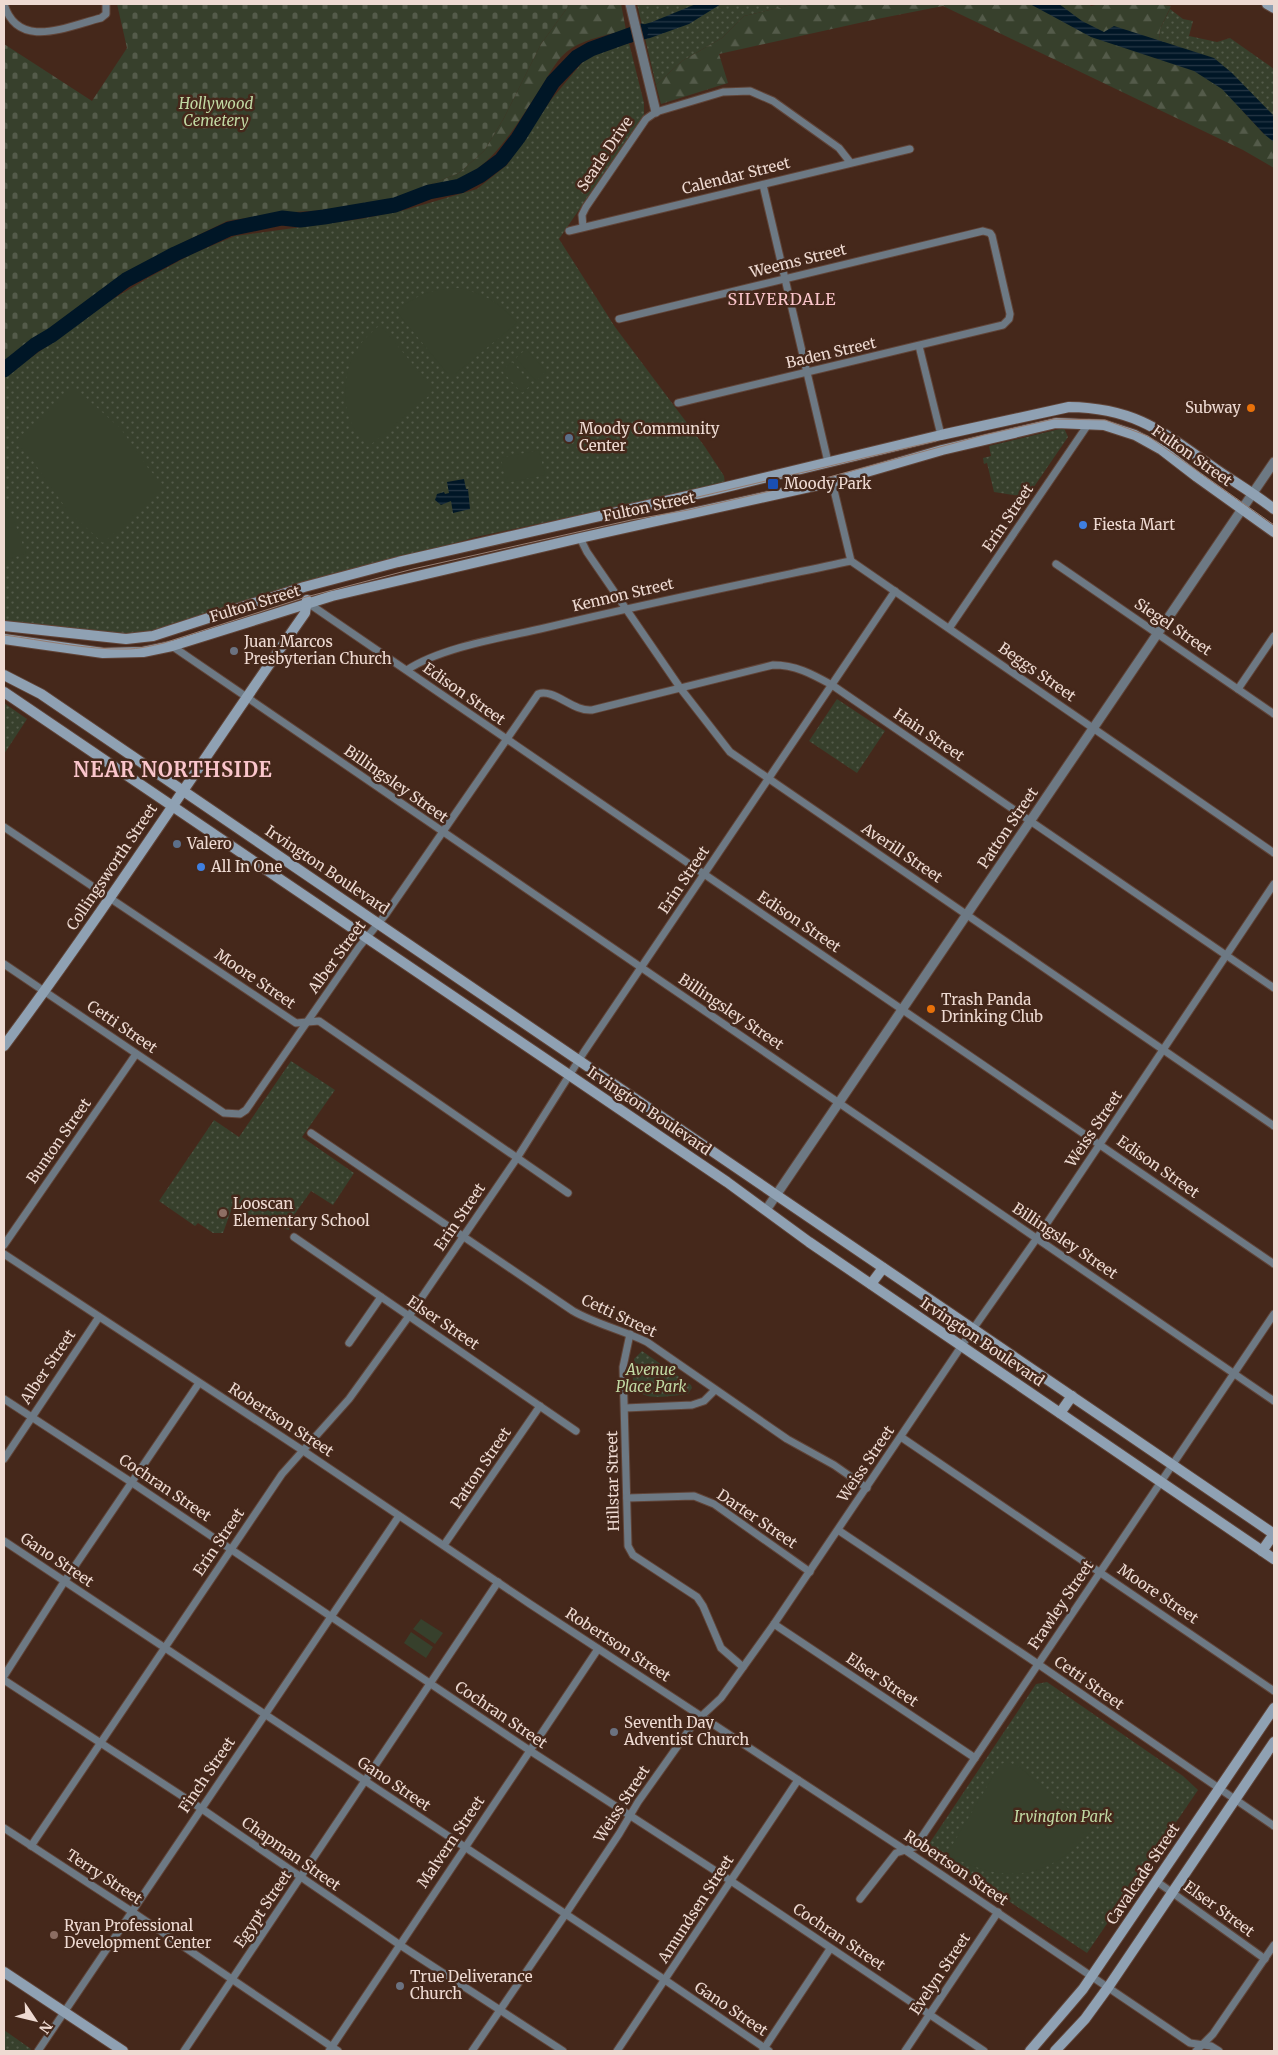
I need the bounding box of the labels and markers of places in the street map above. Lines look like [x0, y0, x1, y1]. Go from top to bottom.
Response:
place label: Subway [1185, 398, 1241, 417]
marker: Subway [1245, 402, 1257, 414]
place label: Moody Community Center [579, 419, 720, 455]
marker: Moody Community Center [563, 432, 575, 444]
place label: Moody Park [784, 474, 872, 493]
marker: Moody Park [766, 477, 780, 491]
place label: Fiesta Mart [1093, 515, 1175, 534]
marker: Fiesta Mart [1077, 519, 1089, 531]
place label: Juan Marcos Presbyterian Church [243, 632, 392, 668]
marker: Juan Marcos Presbyterian Church [228, 645, 240, 657]
place label: Valero [186, 834, 232, 853]
marker: Valero [171, 838, 183, 850]
place label: All In One [210, 857, 282, 876]
marker: All In One [195, 861, 207, 873]
place label: Trash Panda Drinking Club [941, 990, 1043, 1026]
marker: Trash Panda Drinking Club [925, 1003, 937, 1015]
place label: Looscan Elementary School [233, 1194, 370, 1230]
marker: Looscan Elementary School [217, 1207, 229, 1219]
place label: Seventh Day Adventist Church [623, 1713, 749, 1749]
marker: Seventh Day Adventist Church [608, 1726, 620, 1738]
place label: Ryan Professional Development Center [64, 1916, 212, 1952]
marker: Ryan Professional Development Center [48, 1929, 60, 1941]
place label: True Deliverance Church [410, 1967, 533, 2003]
marker: True Deliverance Church [394, 1980, 406, 1992]

